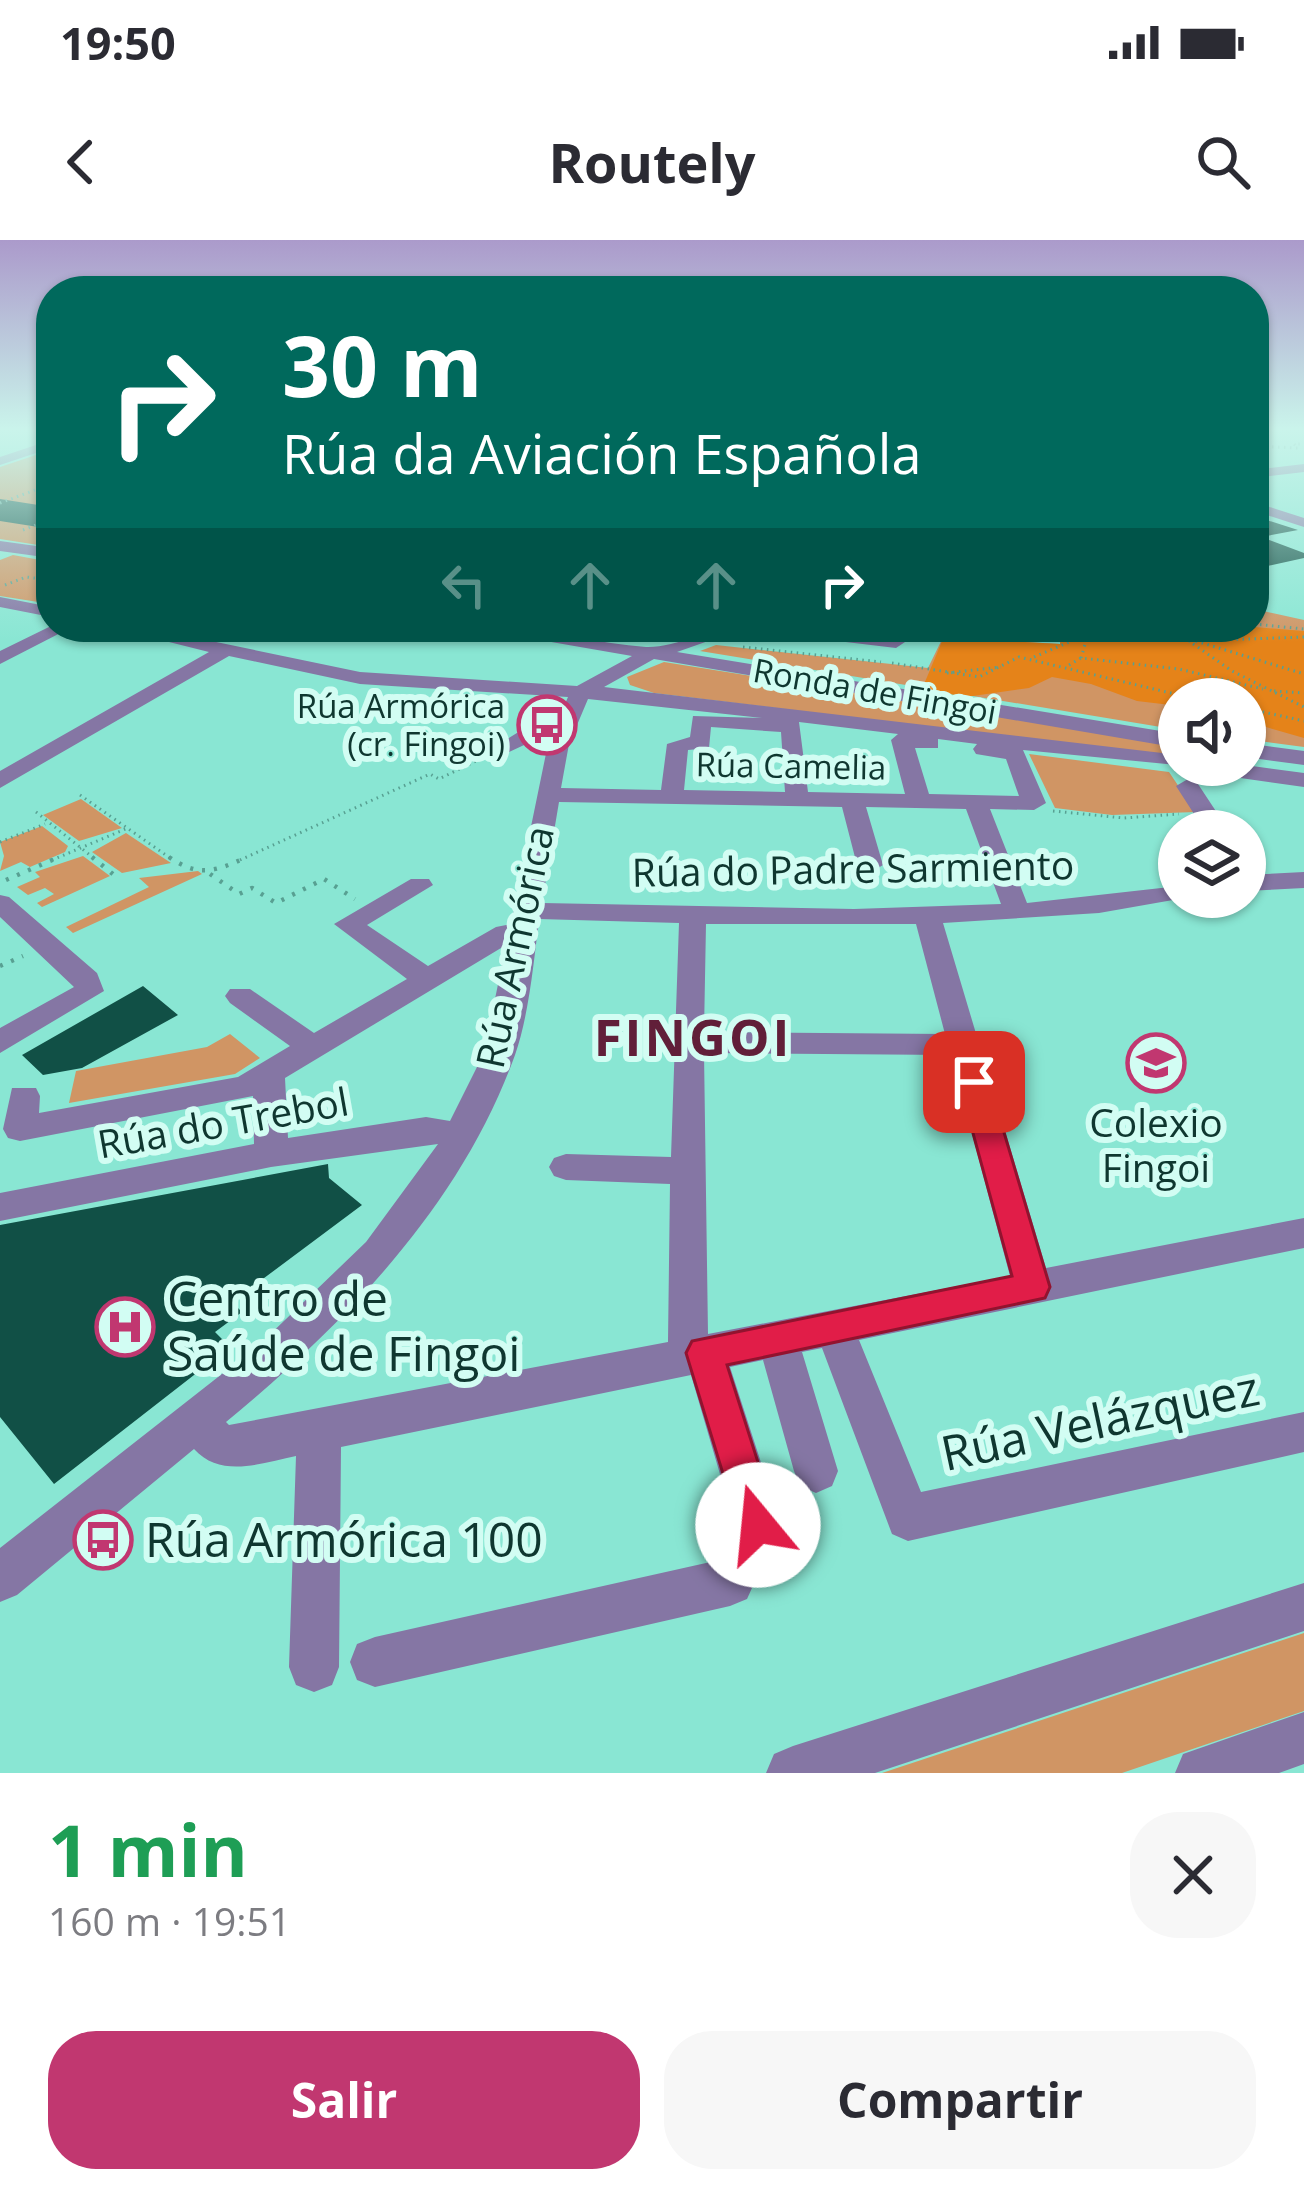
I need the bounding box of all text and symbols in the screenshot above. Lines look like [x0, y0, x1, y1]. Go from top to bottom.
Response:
text: 19:50 [60, 12, 176, 73]
text: Routely [548, 125, 756, 199]
icon: back [48, 129, 114, 195]
icon: search [1190, 129, 1256, 195]
text: 30 m [282, 307, 482, 422]
icon: right [84, 324, 240, 480]
text: Rúa da Aviación Española [282, 416, 921, 490]
icon: left [431, 552, 497, 618]
icon: ahead [557, 552, 623, 618]
icon: ahead [683, 552, 749, 618]
icon: right [809, 552, 875, 618]
street label: Ronda de Fingoi [750, 647, 1000, 734]
map controls [1158, 678, 1266, 918]
button: sound [1158, 678, 1266, 786]
place label: Rúa Armórica (cr. Fingoi) [297, 683, 505, 766]
bus stop icon: Rúa Armórica (cr. Fingoi) [516, 694, 578, 756]
street label: Rúa Camelia [695, 741, 887, 790]
button: layers [1158, 810, 1266, 918]
street label: Rúa Armórica [462, 821, 565, 1073]
street label: Rúa do Padre Sarmiento [631, 837, 1075, 898]
district label: FINGOI [594, 1001, 792, 1071]
pin [923, 1031, 1025, 1133]
school or university icon: Colexio Fingoi [1125, 1032, 1187, 1094]
icon: arrive [941, 1049, 1007, 1115]
street label: Rúa do Trebol [93, 1073, 352, 1170]
place label: Colexio Fingoi [1089, 1095, 1223, 1193]
place label: Centro de Saúde de Fingoi [167, 1265, 520, 1385]
hospital icon: Centro de Saúde de Fingoi [94, 1296, 156, 1358]
street label: Rúa Velázquez [935, 1354, 1265, 1485]
position arrow [695, 1462, 821, 1588]
place label: Rúa Armórica 100 [145, 1506, 543, 1571]
bus stop icon: Rúa Armórica 100 [72, 1509, 134, 1571]
text: 1 min [48, 1800, 248, 1898]
button: close [1130, 1812, 1256, 1938]
text: 160 m · 19:51 [48, 1894, 291, 1947]
button: Salir [48, 2031, 640, 2169]
button: Compartir [664, 2031, 1256, 2169]

